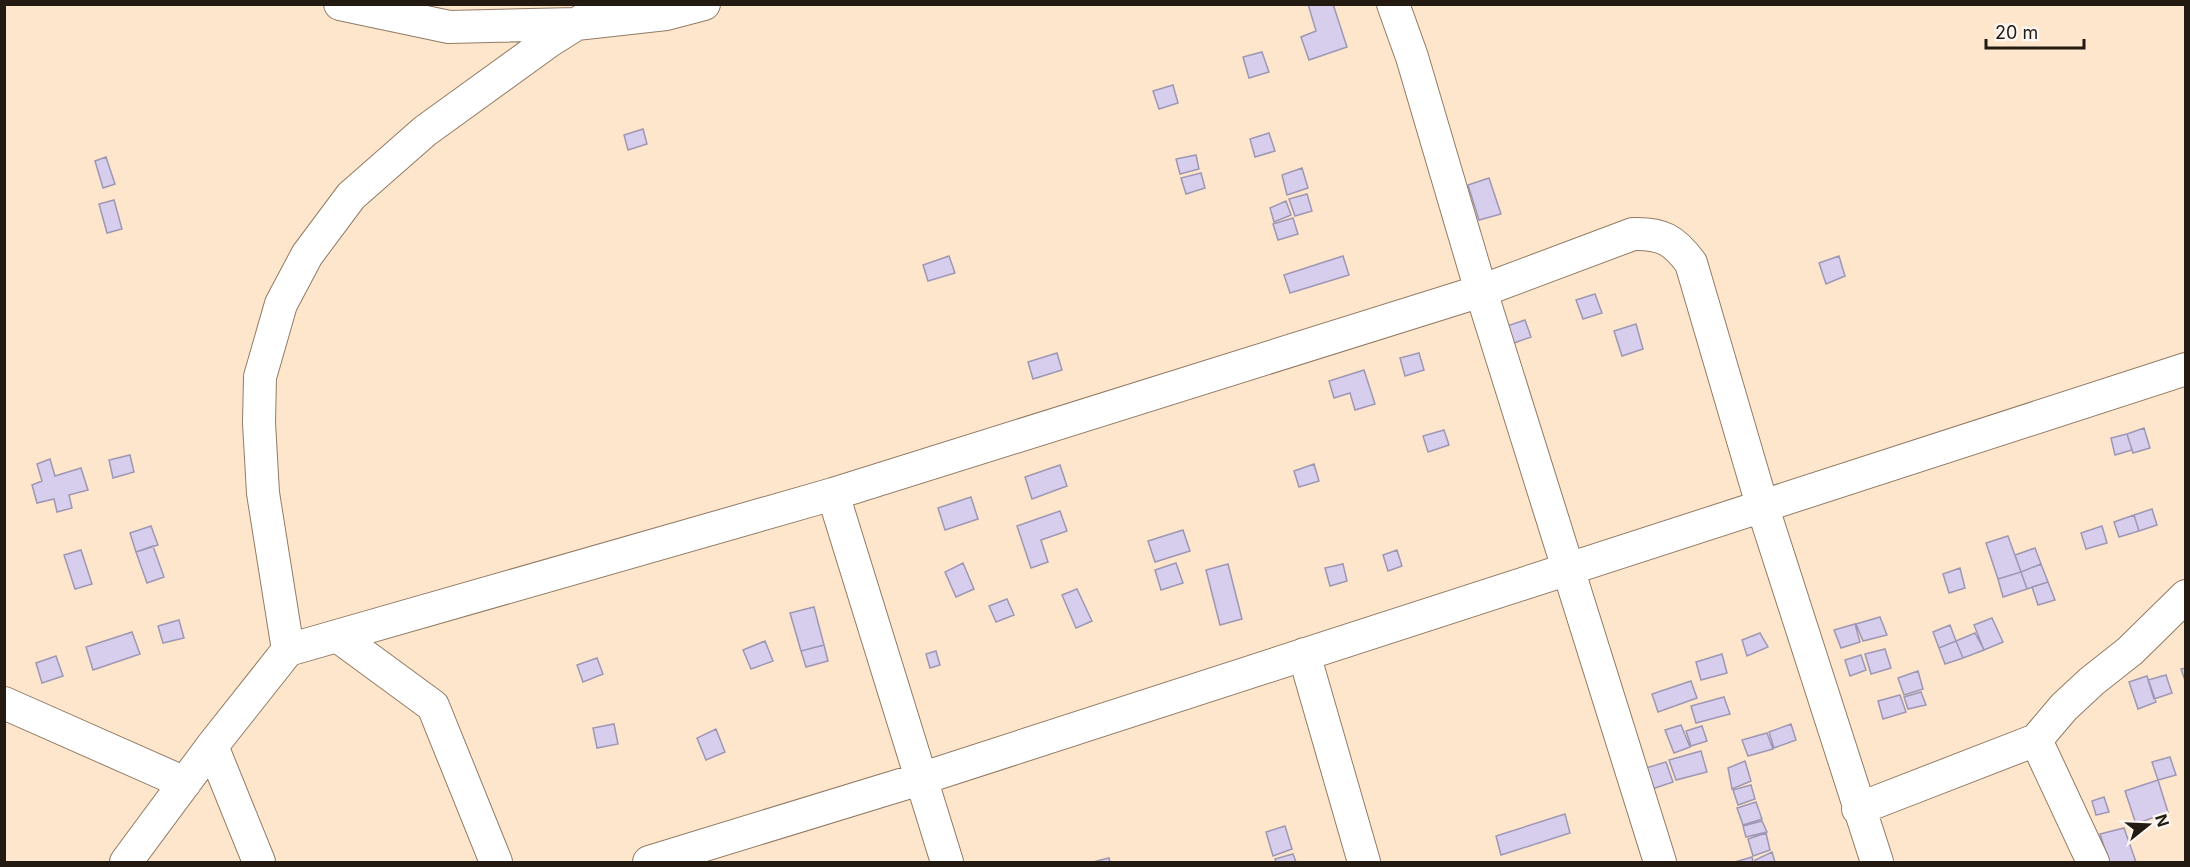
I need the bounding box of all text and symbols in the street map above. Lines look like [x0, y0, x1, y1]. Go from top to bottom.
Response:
scale bar [1986, 12, 2084, 50]
text: 20 m [1995, 22, 2038, 43]
north arrow [2118, 795, 2178, 855]
text: N [2151, 811, 2174, 829]

